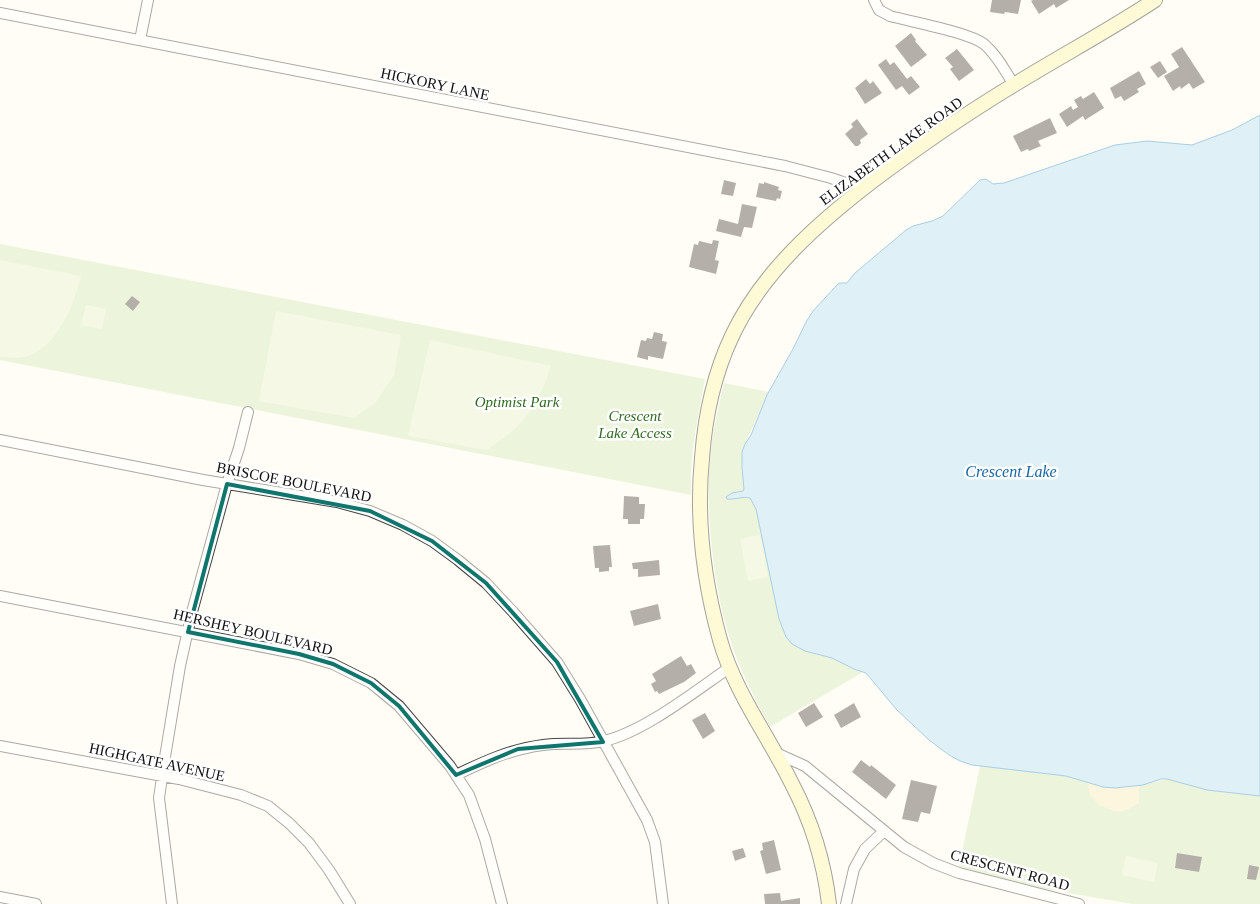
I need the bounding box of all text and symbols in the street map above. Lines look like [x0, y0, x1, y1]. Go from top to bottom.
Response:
street label: HICKORY LANE [379, 65, 491, 103]
street label: ELIZABETH LAKE ROAD [817, 94, 966, 208]
park label: Optimist Park [475, 394, 560, 410]
park label: Crescent Lake Access [597, 408, 672, 441]
street label: BRISCOE BOULEVARD [215, 459, 373, 505]
water label: Crescent Lake [965, 463, 1057, 480]
street label: HERSHEY BOULEVARD [172, 606, 334, 658]
street label: HIGHGATE AVENUE [88, 740, 226, 784]
street label: CRESCENT ROAD [949, 846, 1071, 894]

